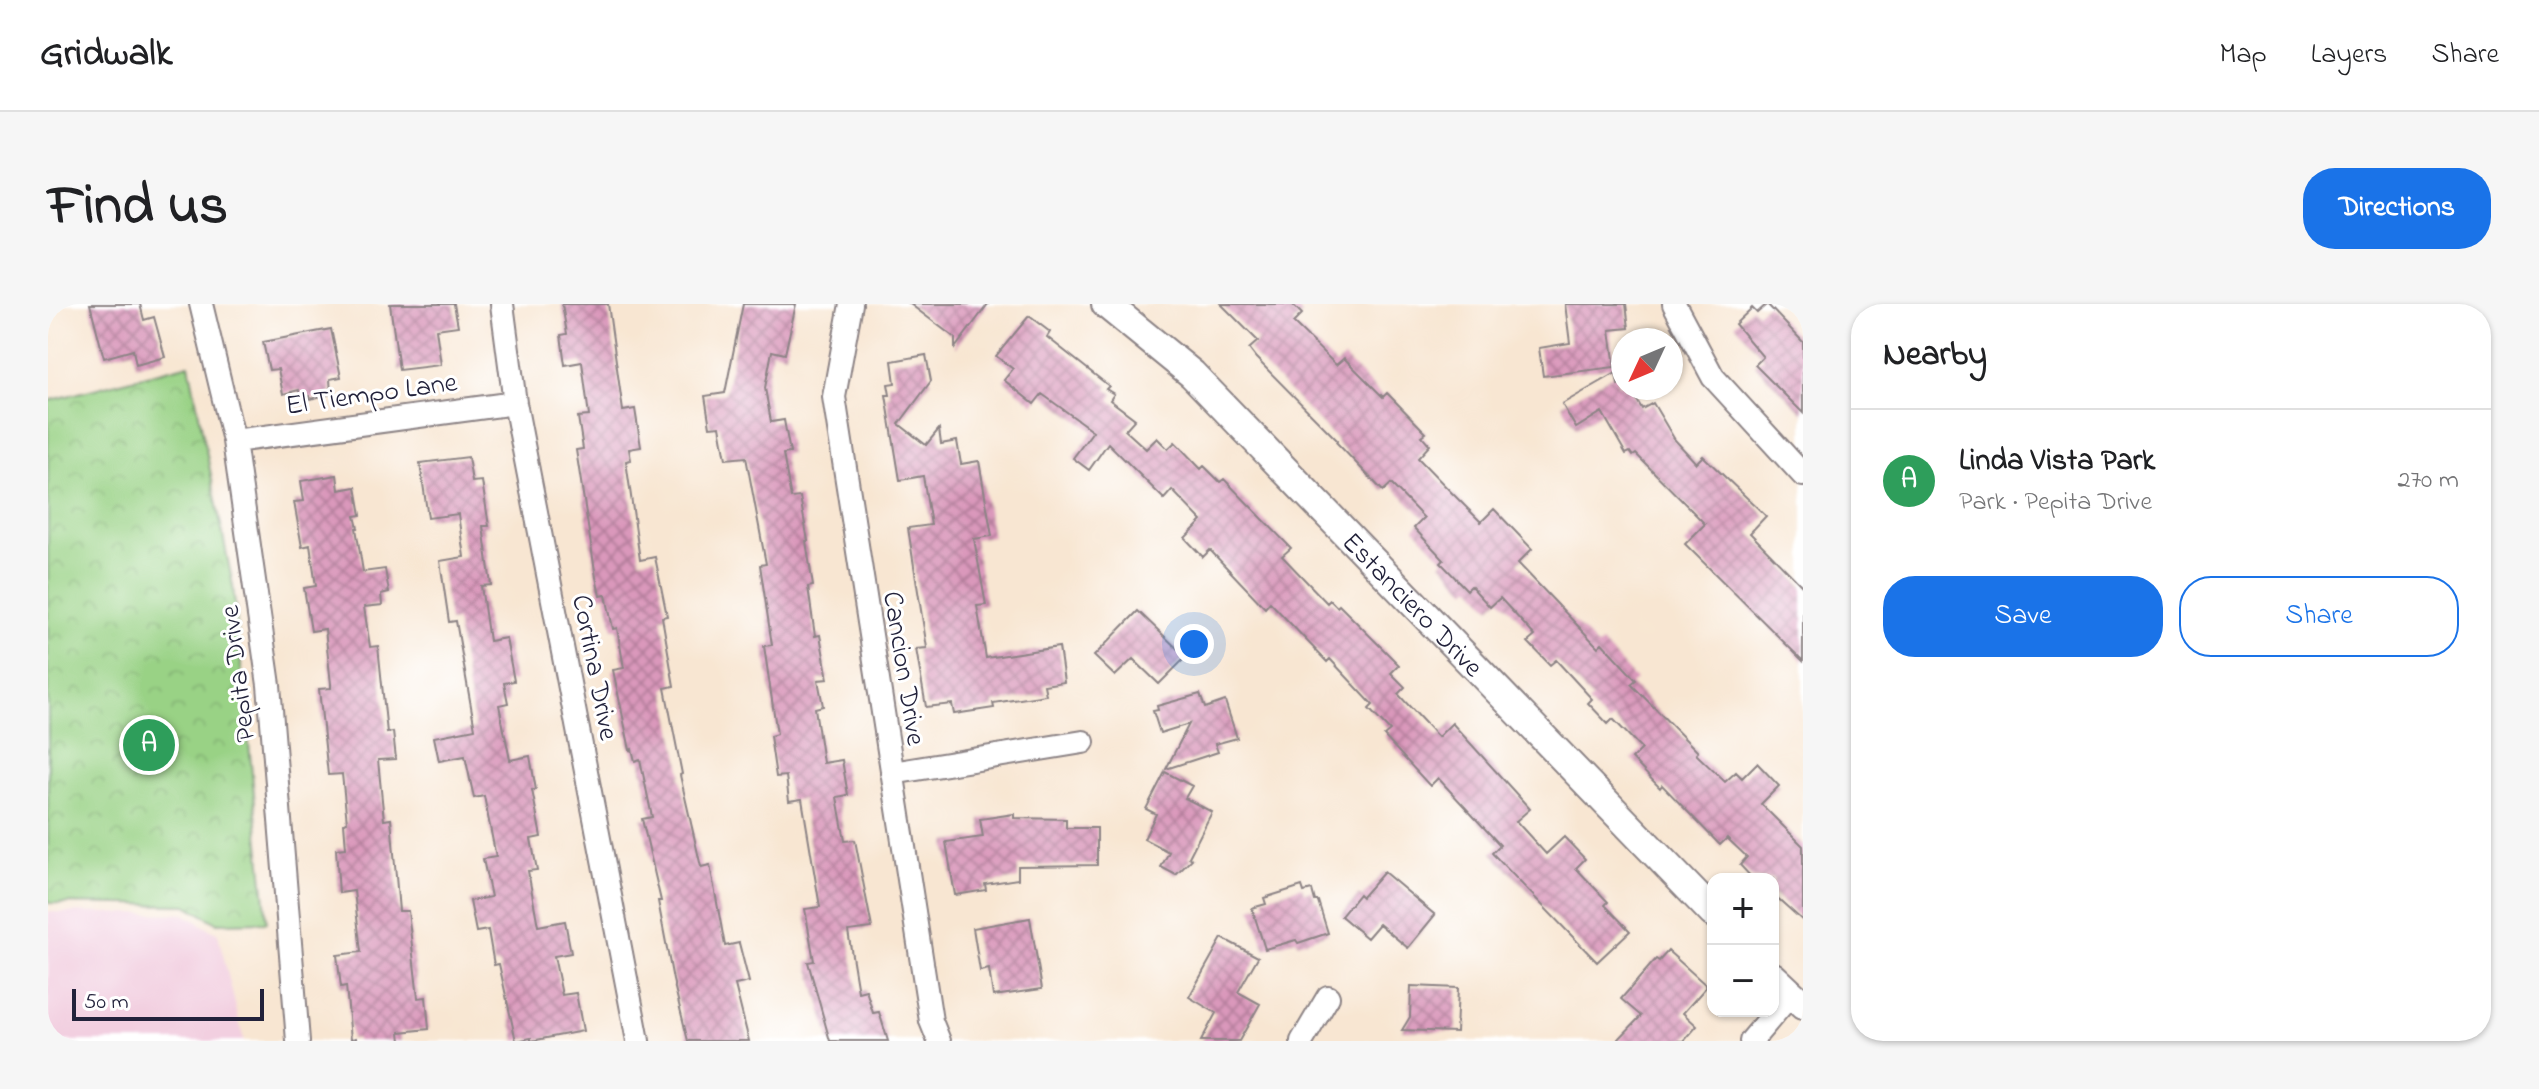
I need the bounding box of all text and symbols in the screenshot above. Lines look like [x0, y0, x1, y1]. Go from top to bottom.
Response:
text: Gridwalk [40, 27, 172, 83]
text: Map [2219, 35, 2267, 76]
text: Layers [2311, 35, 2387, 76]
text: Share [2431, 35, 2499, 76]
text: Find us [48, 168, 228, 249]
button: Directions [2303, 168, 2491, 249]
north arrow [1611, 328, 1683, 400]
text: Nearby [1883, 331, 1987, 381]
street label: El Tiempo Lane [283, 363, 460, 428]
text: Linda Vista Park [1959, 440, 2155, 484]
text: A [1901, 462, 1917, 500]
text: 270 m [2397, 462, 2459, 500]
text: Park · Pepita Drive [1959, 484, 2152, 522]
street label: Estanciero Drive [1331, 524, 1492, 688]
button: Save [1883, 576, 2163, 657]
button: Share [2179, 576, 2459, 657]
street label: Cancion Drive [870, 588, 935, 749]
street label: Cortina Drive [559, 591, 628, 744]
street label: Pepita Drive [211, 602, 268, 744]
your location [1174, 624, 1214, 664]
pin: A [123, 715, 175, 775]
map controls [1707, 873, 1779, 1017]
button: + [1707, 873, 1779, 945]
button: − [1707, 945, 1779, 1017]
scale bar [72, 985, 264, 1021]
text: 50 m [84, 987, 129, 1019]

